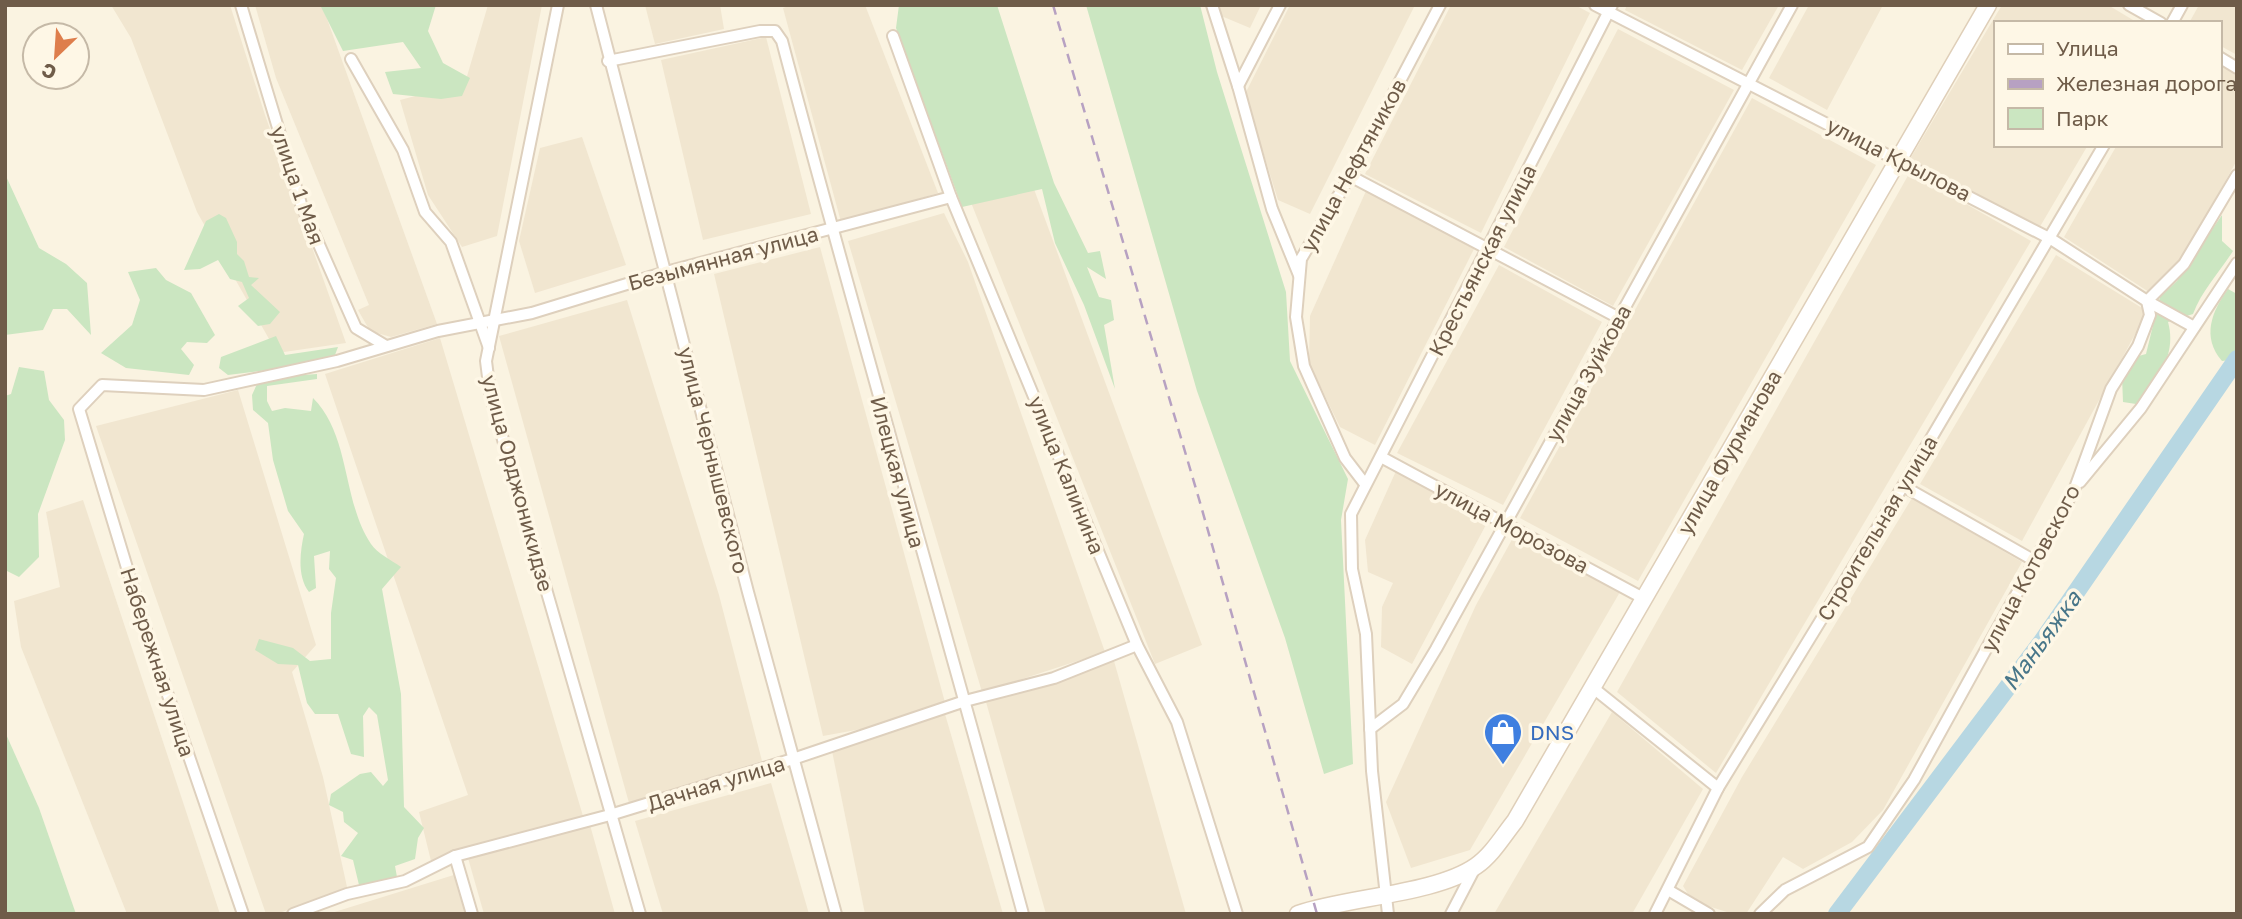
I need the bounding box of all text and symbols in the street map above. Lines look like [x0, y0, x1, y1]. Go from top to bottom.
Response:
north arrow [21, 21, 91, 91]
legend [1994, 21, 2221, 147]
text: Улица [2056, 35, 2119, 61]
text: С [38, 59, 60, 85]
text: Железная дорога [2056, 70, 2237, 96]
street label: улица Нефтяников [1295, 74, 1411, 256]
text: Парк [2056, 105, 2109, 131]
street label: улица Крылова [1823, 111, 1975, 207]
street label: улица 1 Мая [266, 122, 330, 248]
street label: Крестьянская улица [1422, 160, 1542, 360]
street label: Безымянная улица [625, 220, 821, 296]
street label: улица Зуйкова [1540, 300, 1636, 446]
street label: улица Чернышевского [673, 344, 755, 576]
street label: улица Фурманова [1671, 365, 1787, 539]
street label: улица Орджоникидзе [477, 372, 559, 594]
street label: улица Калинина [1023, 392, 1111, 558]
street label: Илецкая улица [865, 393, 931, 551]
street label: Строительная улица [1811, 431, 1943, 625]
street label: улица Морозова [1431, 476, 1593, 578]
street label: улица Котовского [1975, 480, 2085, 656]
street label: Набережная улица [115, 564, 201, 760]
water label: Маньяжка [1995, 584, 2087, 695]
shop icon: DNS [1482, 711, 1524, 766]
place label: DNS [1530, 719, 1574, 745]
street label: Дачная улица [644, 750, 788, 816]

